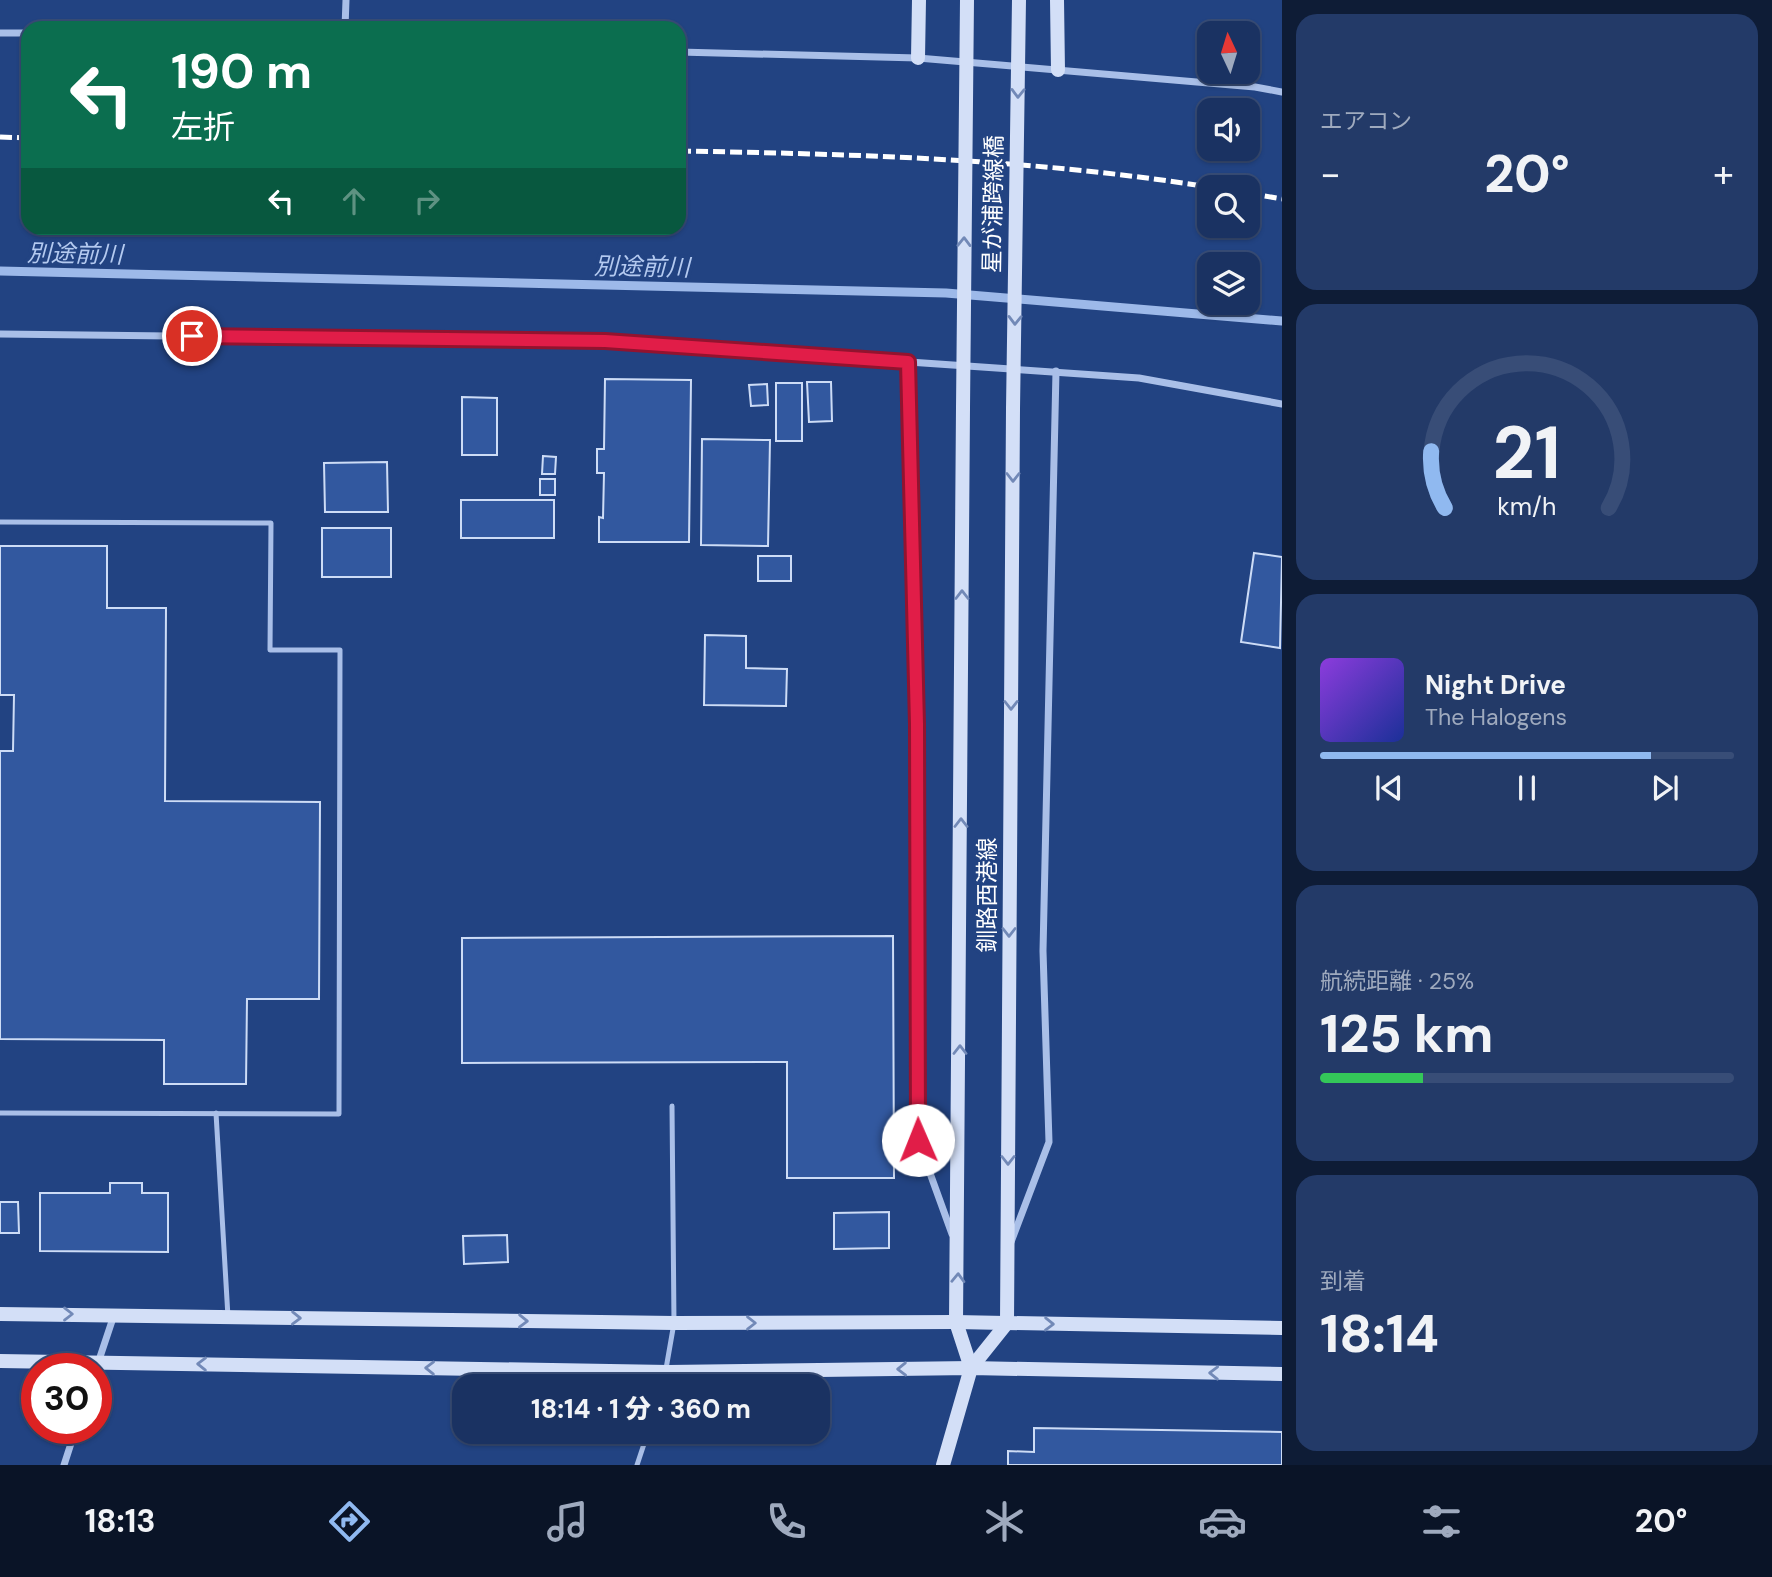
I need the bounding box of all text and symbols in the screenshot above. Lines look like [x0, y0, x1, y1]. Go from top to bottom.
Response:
north arrow [1197, 21, 1260, 84]
map controls [1197, 21, 1260, 315]
text: 190 m [171, 39, 312, 103]
icon: left [56, 49, 147, 140]
one-way arrow [1010, 87, 1025, 98]
button: sound [1197, 98, 1260, 161]
text: 左折 [171, 106, 235, 148]
text: エアコン [1320, 106, 1412, 136]
street label: 星が浦跨線橋 [977, 135, 1009, 273]
text: 20° [1484, 140, 1570, 208]
text: − [1320, 149, 1341, 199]
text: + [1713, 149, 1734, 199]
button: search [1197, 175, 1260, 238]
icon: left [262, 182, 300, 220]
icon: ahead [335, 182, 373, 220]
icon: right [408, 182, 446, 220]
one-way arrow [957, 236, 972, 247]
water label: 別途前川 [27, 237, 126, 270]
water label: 別途前川 [594, 250, 693, 283]
button: layers [1197, 252, 1260, 315]
pin [162, 306, 222, 366]
one-way arrow [1007, 315, 1022, 326]
icon: arrive [173, 317, 211, 355]
text: 21 [1493, 407, 1561, 502]
one-way arrow [1005, 472, 1021, 483]
text: km/h [1497, 490, 1557, 523]
one-way arrow [954, 589, 970, 600]
text: Night Drive [1425, 668, 1566, 702]
one-way arrow [1003, 700, 1019, 710]
text: The Halogens [1425, 702, 1567, 732]
icon: previous [1370, 769, 1408, 807]
icon: pause [1508, 769, 1546, 807]
icon: next [1646, 769, 1684, 807]
one-way arrow [953, 817, 969, 827]
street label: 釧路西港線 [972, 838, 1002, 953]
one-way arrow [1002, 927, 1017, 938]
text: 航続距離 · 25% [1320, 966, 1474, 996]
text: 125 km [1320, 1000, 1493, 1068]
one-way arrow [952, 1044, 968, 1055]
position arrow [881, 1103, 955, 1177]
one-way arrow [1000, 1155, 1016, 1165]
text: 到着 [1320, 1266, 1366, 1296]
one-way arrow [950, 1272, 965, 1283]
text: 18:14 [1320, 1300, 1439, 1368]
one-way arrow [63, 1306, 74, 1322]
one-way arrow [291, 1310, 301, 1326]
one-way arrow [518, 1313, 529, 1329]
one-way arrow [746, 1315, 756, 1331]
one-way arrow [1044, 1316, 1055, 1331]
speed limit sign: 30 [21, 1353, 112, 1444]
one-way arrow [197, 1356, 208, 1371]
one-way arrow [424, 1360, 435, 1376]
one-way arrow [897, 1361, 907, 1377]
one-way arrow [1208, 1365, 1219, 1381]
text: 18:14 · 1 分 · 360 m [531, 1392, 751, 1426]
icon: directions [325, 1497, 374, 1546]
icon: music [543, 1497, 592, 1546]
icon: phone [762, 1497, 811, 1546]
icon: climate [980, 1497, 1029, 1546]
icon: car [1198, 1497, 1247, 1546]
icon: filters [1417, 1497, 1466, 1546]
text: 18:13 [85, 1500, 156, 1542]
text: 20° [1635, 1500, 1687, 1542]

